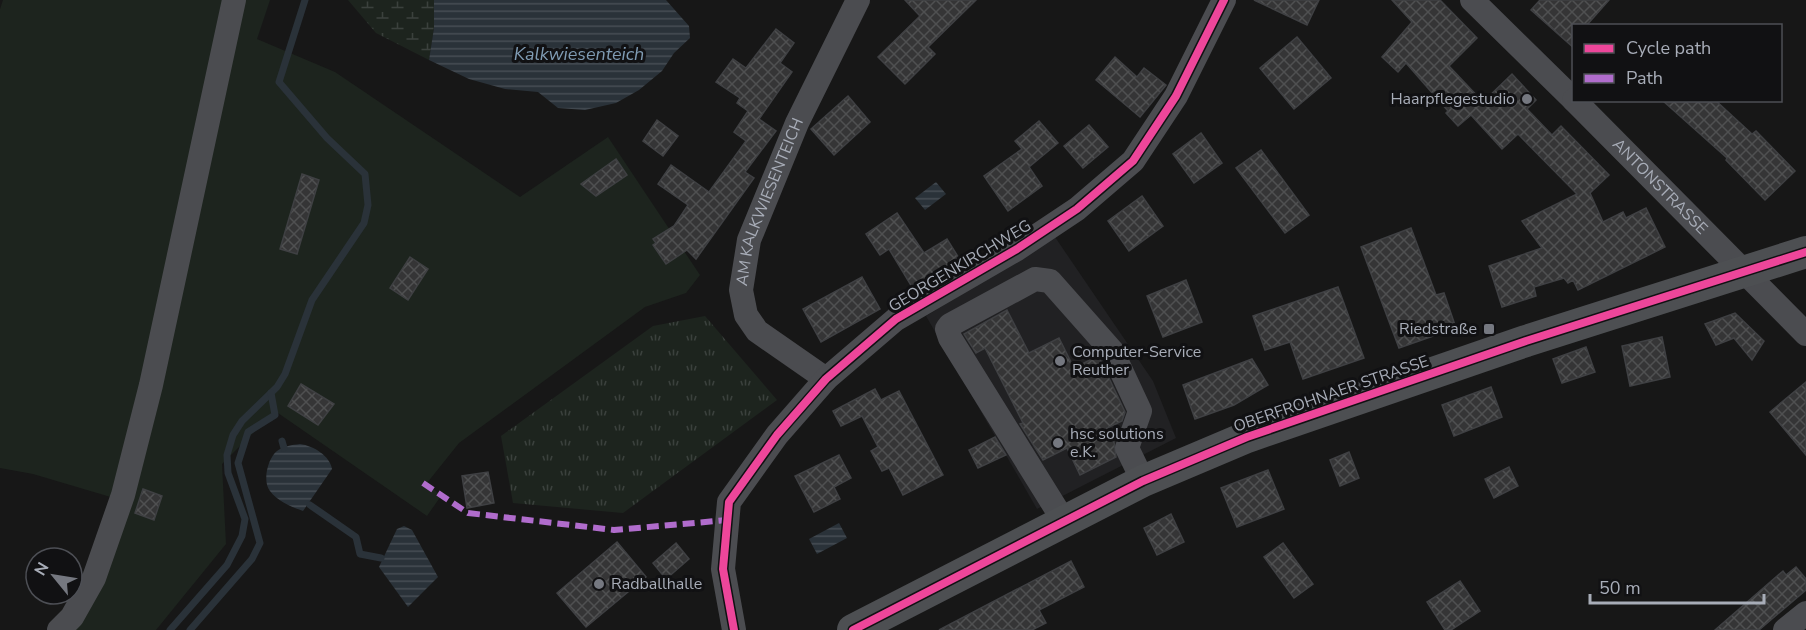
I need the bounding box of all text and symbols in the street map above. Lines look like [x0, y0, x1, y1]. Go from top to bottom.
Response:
legend [1572, 24, 1782, 102]
text: Cycle path [1626, 36, 1711, 60]
water label: Kalkwiesenteich [514, 42, 644, 66]
text: Path [1626, 66, 1663, 90]
place label: Haarpflegestudio [1390, 88, 1515, 110]
marker: Haarpflegestudio [1520, 92, 1534, 106]
street label: AM KALKWIESENTEICH [731, 115, 809, 287]
street label: ANTONSTRASSE [1607, 134, 1712, 239]
street label: GEORGENKIRCHWEG [885, 215, 1035, 317]
place label: Riedstraße [1399, 318, 1477, 340]
marker: Riedstraße [1482, 322, 1496, 336]
place label: Computer-Service Reuther [1072, 341, 1201, 381]
street label: OBERFROHNAER STRASSE [1231, 350, 1431, 438]
marker: Computer-Service Reuther [1053, 354, 1067, 368]
place label: hsc solutions e.K. [1070, 423, 1164, 463]
marker: hsc solutions e.K. [1051, 436, 1065, 450]
north arrow [24, 546, 84, 606]
text: N [29, 558, 54, 580]
scale bar [1590, 567, 1764, 605]
place label: Radballhalle [611, 573, 702, 595]
text: 50 m [1599, 576, 1641, 600]
marker: Radballhalle [592, 577, 606, 591]

